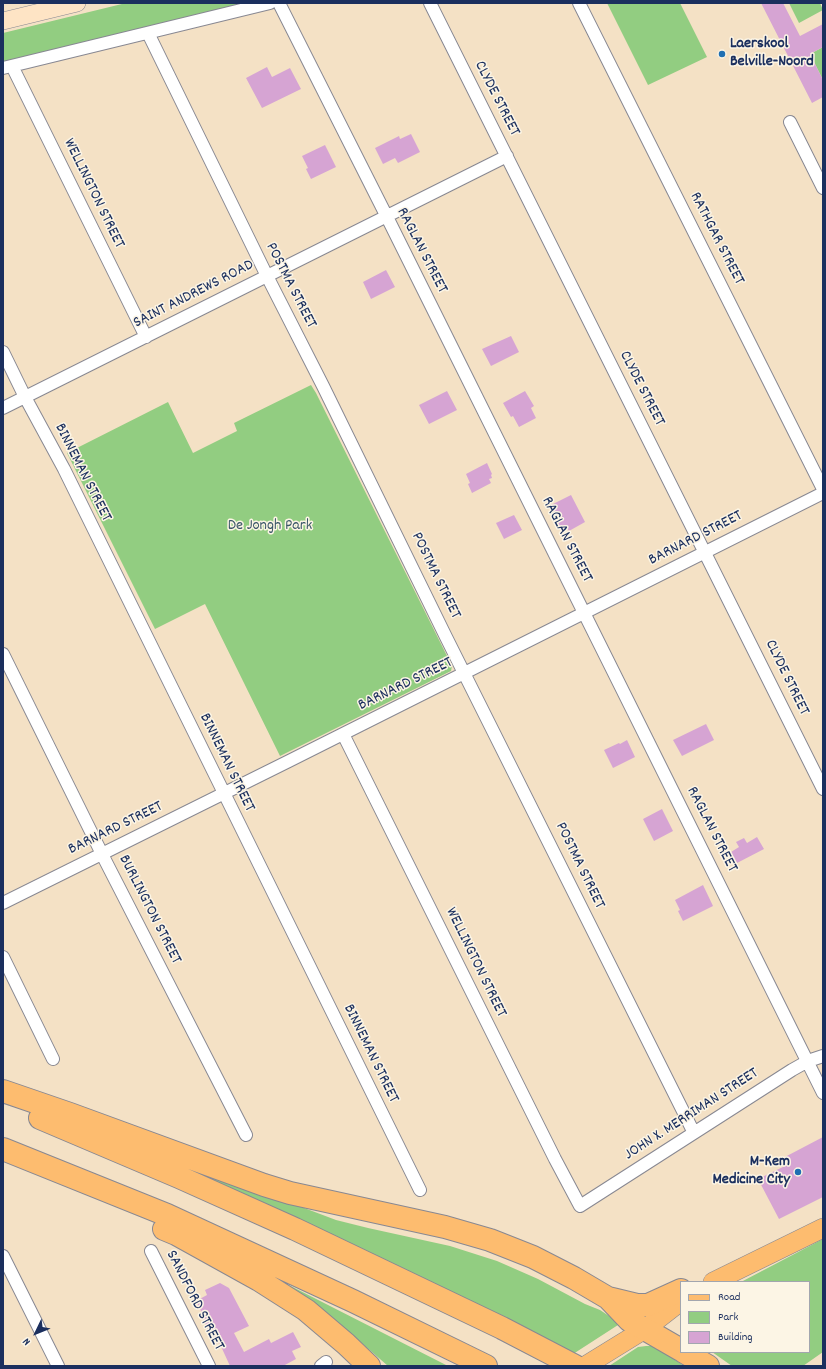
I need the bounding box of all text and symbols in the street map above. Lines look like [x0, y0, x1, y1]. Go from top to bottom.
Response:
place label: Laerskool Belville-Noord [730, 35, 814, 73]
marker: Laerskool Belville-Noord [717, 49, 727, 59]
street label: CLYDE STREET [469, 58, 523, 140]
street label: WELLINGTON STREET [58, 136, 128, 252]
street label: RATHGAR STREET [684, 189, 748, 289]
street label: RAGLAN STREET [391, 205, 451, 297]
street label: POSTMA STREET [260, 240, 320, 332]
street label: SAINT ANDREWS ROAD [131, 256, 257, 334]
street label: CLYDE STREET [614, 348, 668, 430]
street label: BINNEMAN STREET [49, 421, 115, 525]
street label: RAGLAN STREET [536, 494, 596, 586]
street label: BARNARD STREET [646, 507, 746, 571]
park label: De Jongh Park [228, 517, 312, 537]
street label: POSTMA STREET [406, 530, 464, 622]
street label: CLYDE STREET [759, 637, 813, 719]
street label: BARNARD STREET [356, 654, 456, 716]
street label: BINNEMAN STREET [194, 710, 258, 816]
street label: RAGLAN STREET [681, 784, 741, 876]
street label: BARNARD STREET [66, 798, 166, 860]
street label: POSTMA STREET [550, 820, 608, 912]
street label: BURLINGTON STREET [113, 852, 185, 968]
street label: WELLINGTON STREET [440, 905, 510, 1021]
street label: BINNEMAN STREET [338, 1001, 402, 1107]
street label: JOHN X. MERRIMAN STREET [621, 1065, 763, 1165]
place label: M-Kem Medicine City [712, 1153, 790, 1191]
marker: M-Kem Medicine City [793, 1167, 803, 1177]
street label: SANDFORD STREET [160, 1248, 228, 1354]
legend [680, 1281, 810, 1353]
text: Road [718, 1289, 740, 1306]
text: Park [718, 1309, 738, 1326]
north arrow [16, 1313, 56, 1353]
text: Building [718, 1329, 753, 1346]
text: N [20, 1334, 35, 1349]

